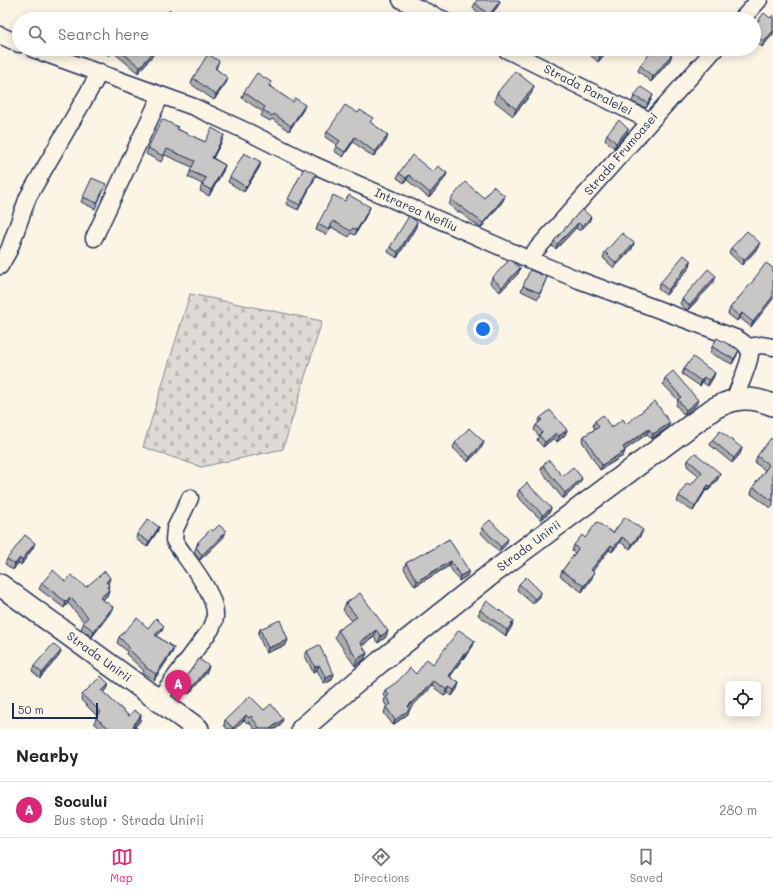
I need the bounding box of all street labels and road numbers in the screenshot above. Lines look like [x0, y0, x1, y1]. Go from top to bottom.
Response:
street label: Strada Paralelei [541, 60, 635, 118]
street label: Strada Frumoasei [580, 109, 661, 198]
street label: Intrarea Nefliu [372, 184, 461, 235]
street label: Strada Unirii [493, 516, 564, 575]
street label: Strada Unirii [64, 627, 135, 685]

